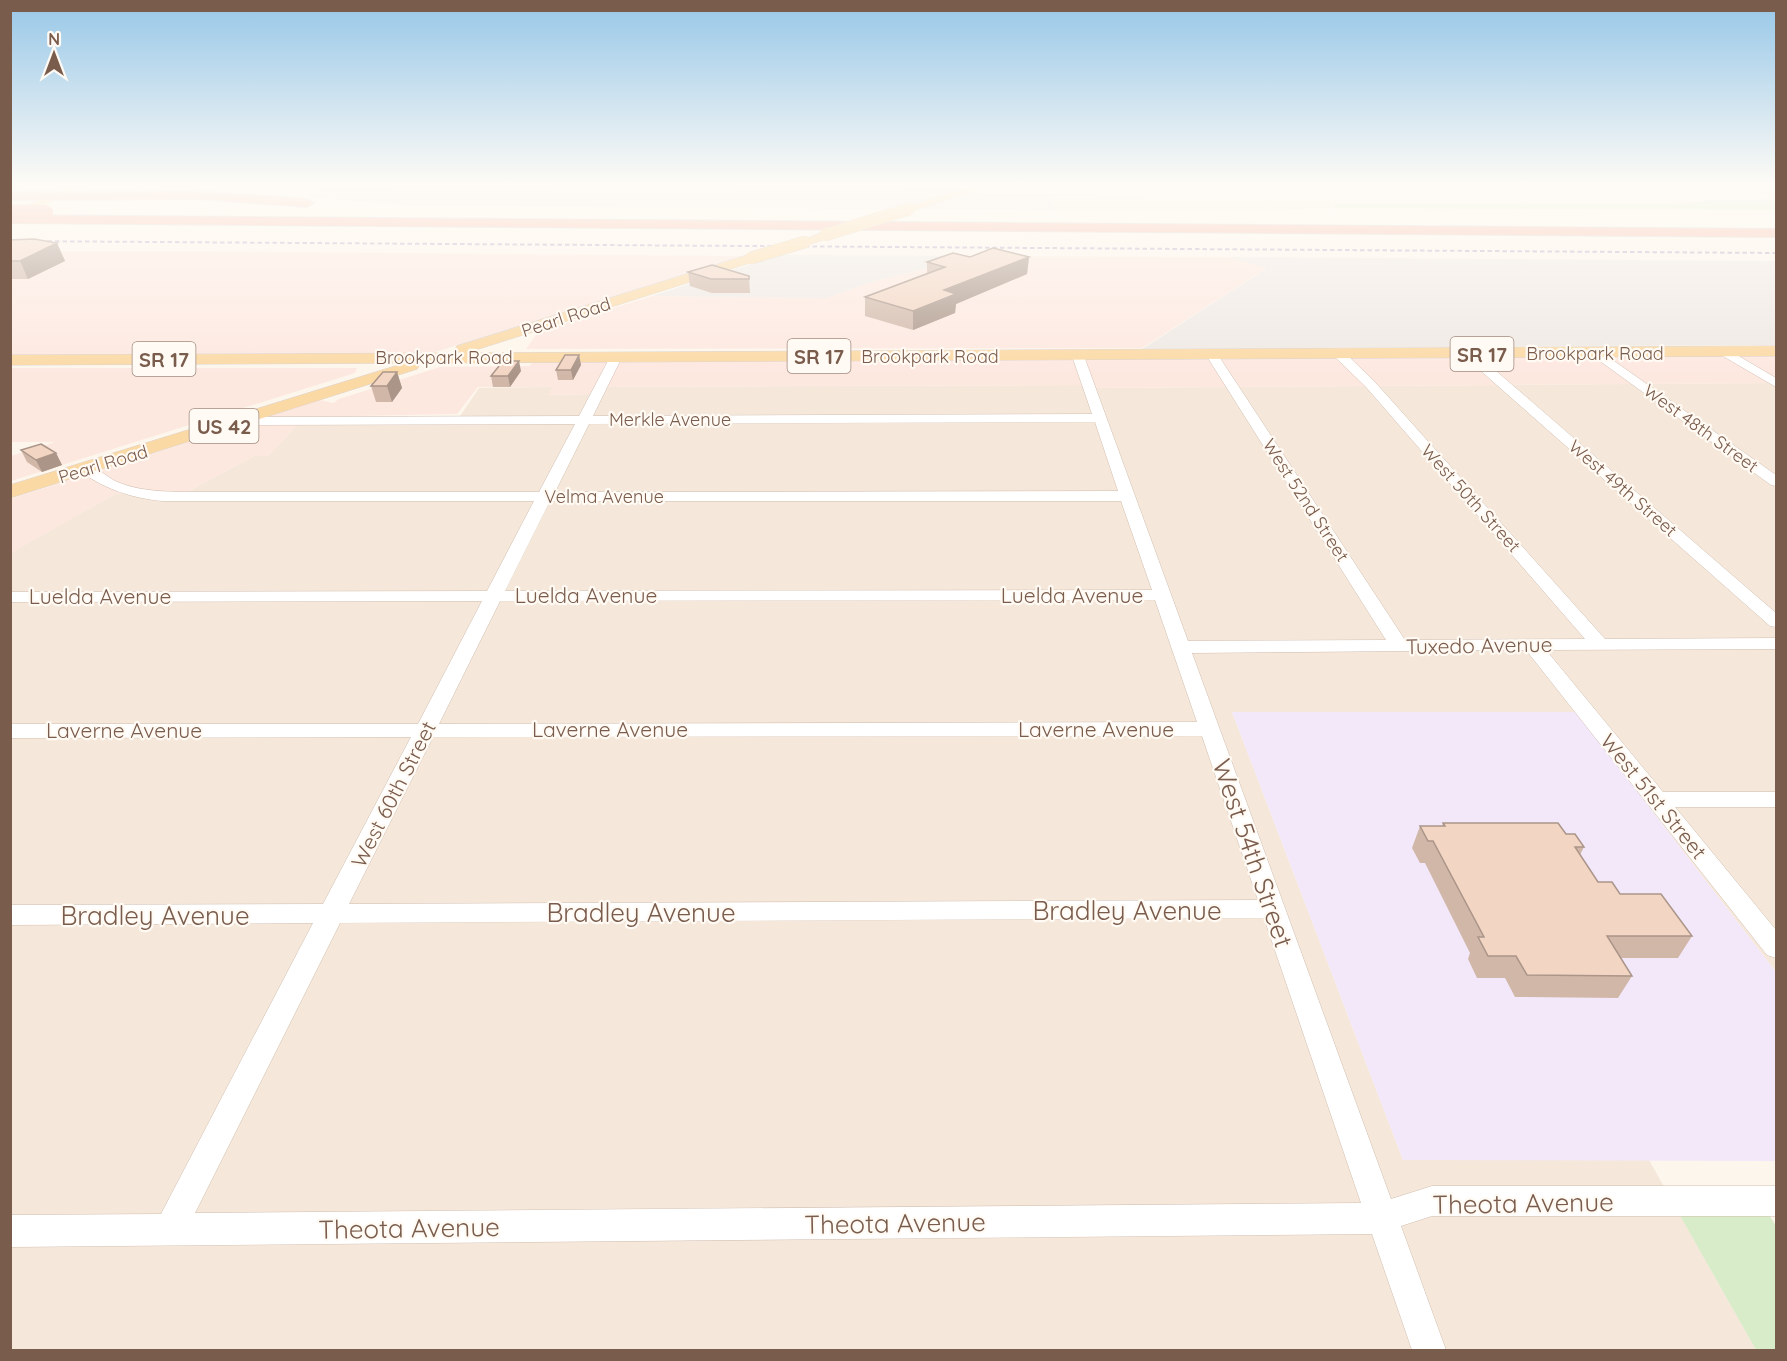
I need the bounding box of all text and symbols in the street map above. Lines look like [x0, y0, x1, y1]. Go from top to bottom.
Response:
north arrow [24, 24, 84, 84]
text: N [48, 29, 60, 49]
street label: Pearl Road [519, 292, 613, 342]
road number: SR 17 [1450, 337, 1514, 371]
road number: SR 17 [788, 339, 850, 373]
road number: SR 17 [132, 342, 195, 376]
street label: Brookpark Road [1526, 342, 1664, 365]
street label: Brookpark Road [861, 345, 999, 368]
street label: Brookpark Road [375, 346, 513, 369]
street label: West 48th Street [1639, 379, 1763, 477]
street label: Merkle Avenue [609, 408, 731, 431]
road number: US 42 [190, 409, 258, 443]
street label: West 52nd Street [1258, 434, 1354, 566]
street label: West 49th Street [1564, 435, 1682, 541]
street label: West 50th Street [1416, 439, 1526, 557]
street label: Pearl Road [55, 440, 151, 488]
street label: Velma Avenue [544, 485, 664, 508]
street label: Luelda Avenue [515, 582, 657, 608]
street label: Luelda Avenue [1001, 582, 1143, 608]
street label: Luelda Avenue [29, 583, 171, 609]
street label: Tuxedo Avenue [1405, 631, 1553, 659]
street label: Laverne Avenue [532, 716, 688, 742]
street label: Laverne Avenue [1018, 716, 1174, 742]
street label: Laverne Avenue [46, 717, 202, 743]
street label: West 60th Street [345, 717, 441, 871]
street label: West 51st Street [1595, 728, 1713, 864]
street label: West 54th Street [1205, 754, 1301, 952]
street label: Bradley Avenue [1032, 894, 1222, 927]
street label: Bradley Avenue [546, 896, 736, 929]
street label: Bradley Avenue [60, 899, 250, 932]
street label: Theota Avenue [1432, 1185, 1614, 1221]
street label: Theota Avenue [804, 1205, 986, 1241]
street label: Theota Avenue [318, 1210, 500, 1246]

